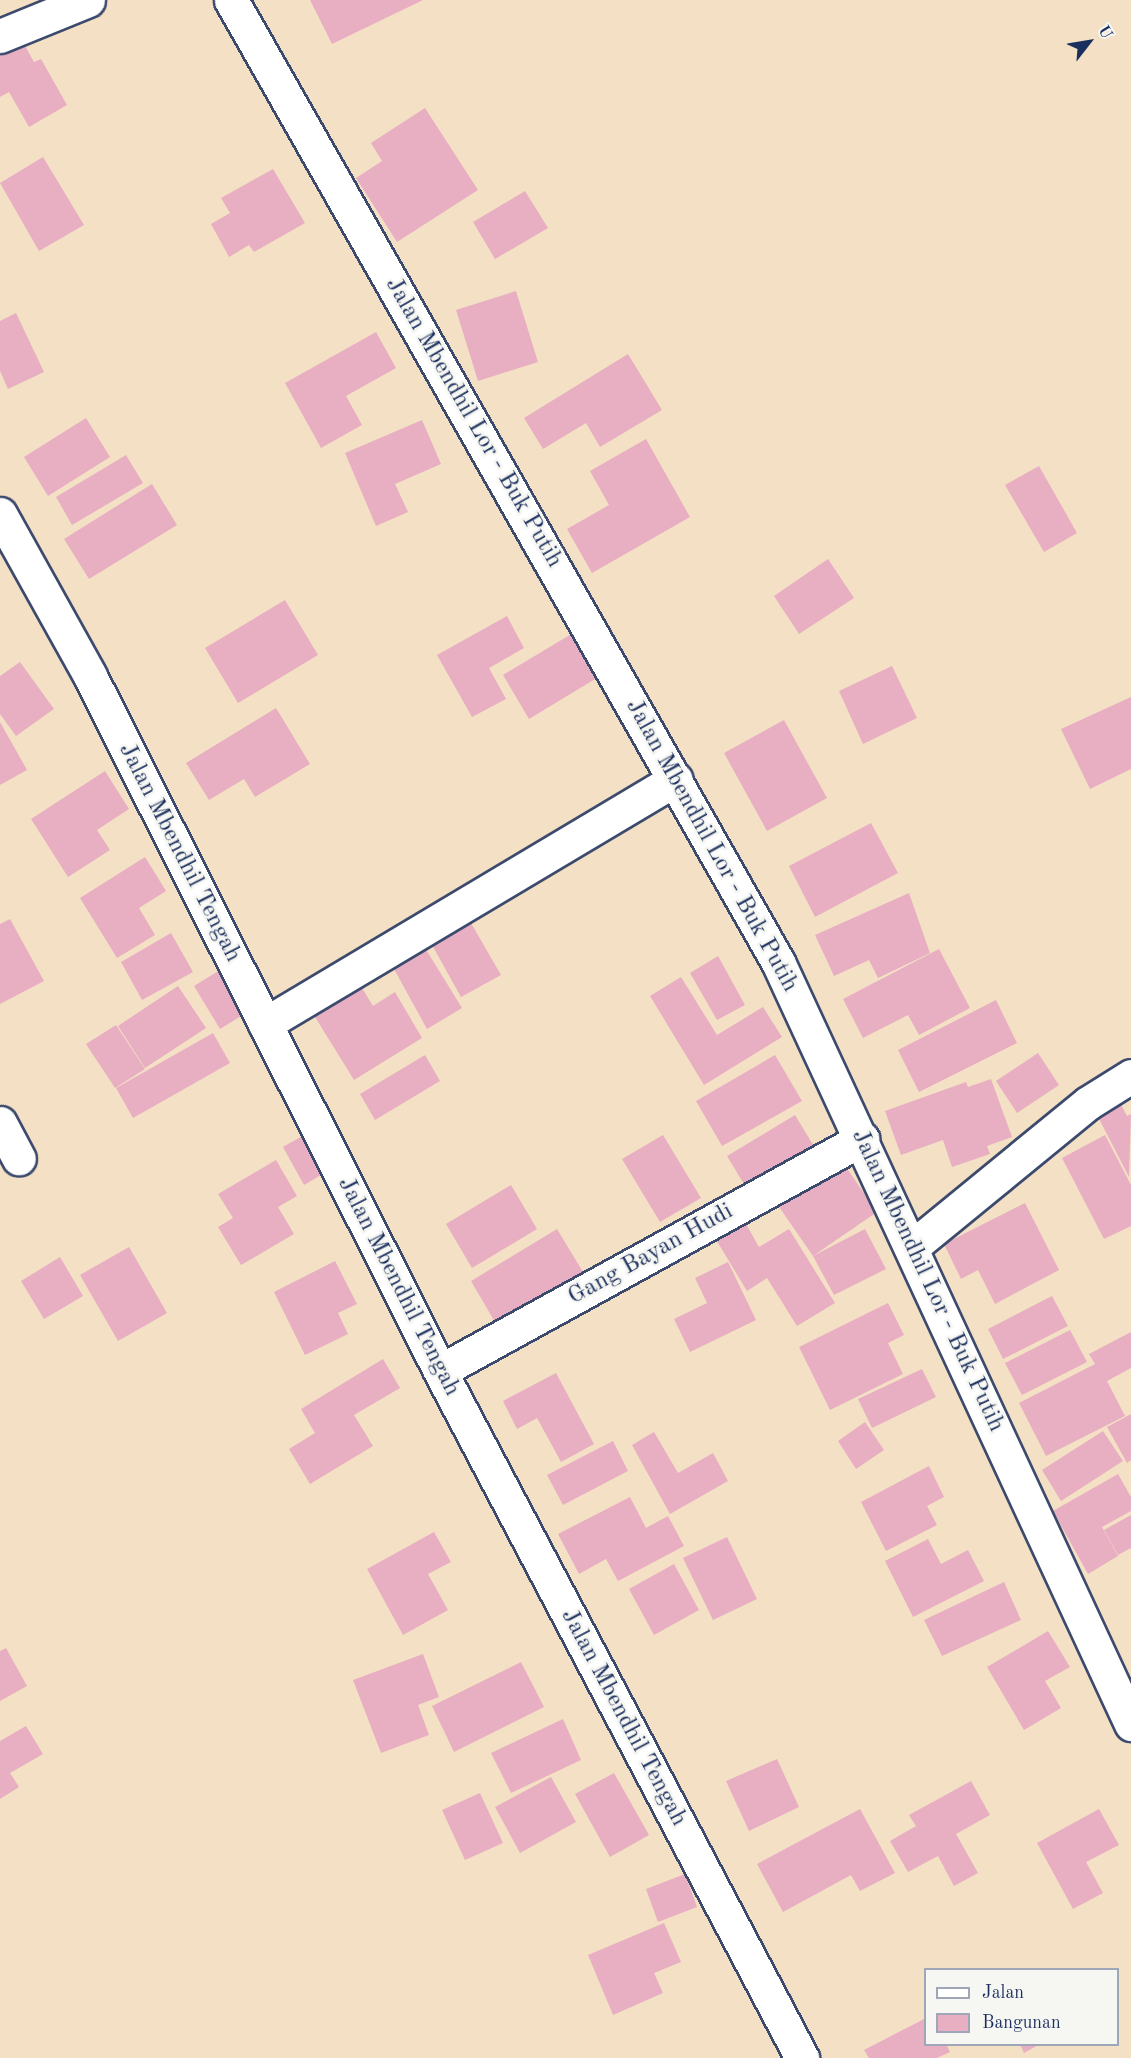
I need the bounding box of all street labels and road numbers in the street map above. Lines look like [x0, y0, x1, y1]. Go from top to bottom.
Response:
street label: Jalan Mbendhil Lor - Buk Putih [378, 273, 568, 573]
street label: Jalan Mbendhil Lor - Buk Putih [618, 695, 804, 997]
street label: Jalan Mbendhil Tengah [111, 739, 247, 967]
street label: Jalan Mbendhil Lor - Buk Putih [844, 1125, 1010, 1437]
street label: Jalan Mbendhil Tengah [330, 1173, 466, 1401]
street label: Gang Bayan Hudi [564, 1198, 738, 1312]
street label: Jalan Mbendhil Tengah [554, 1604, 692, 1832]

